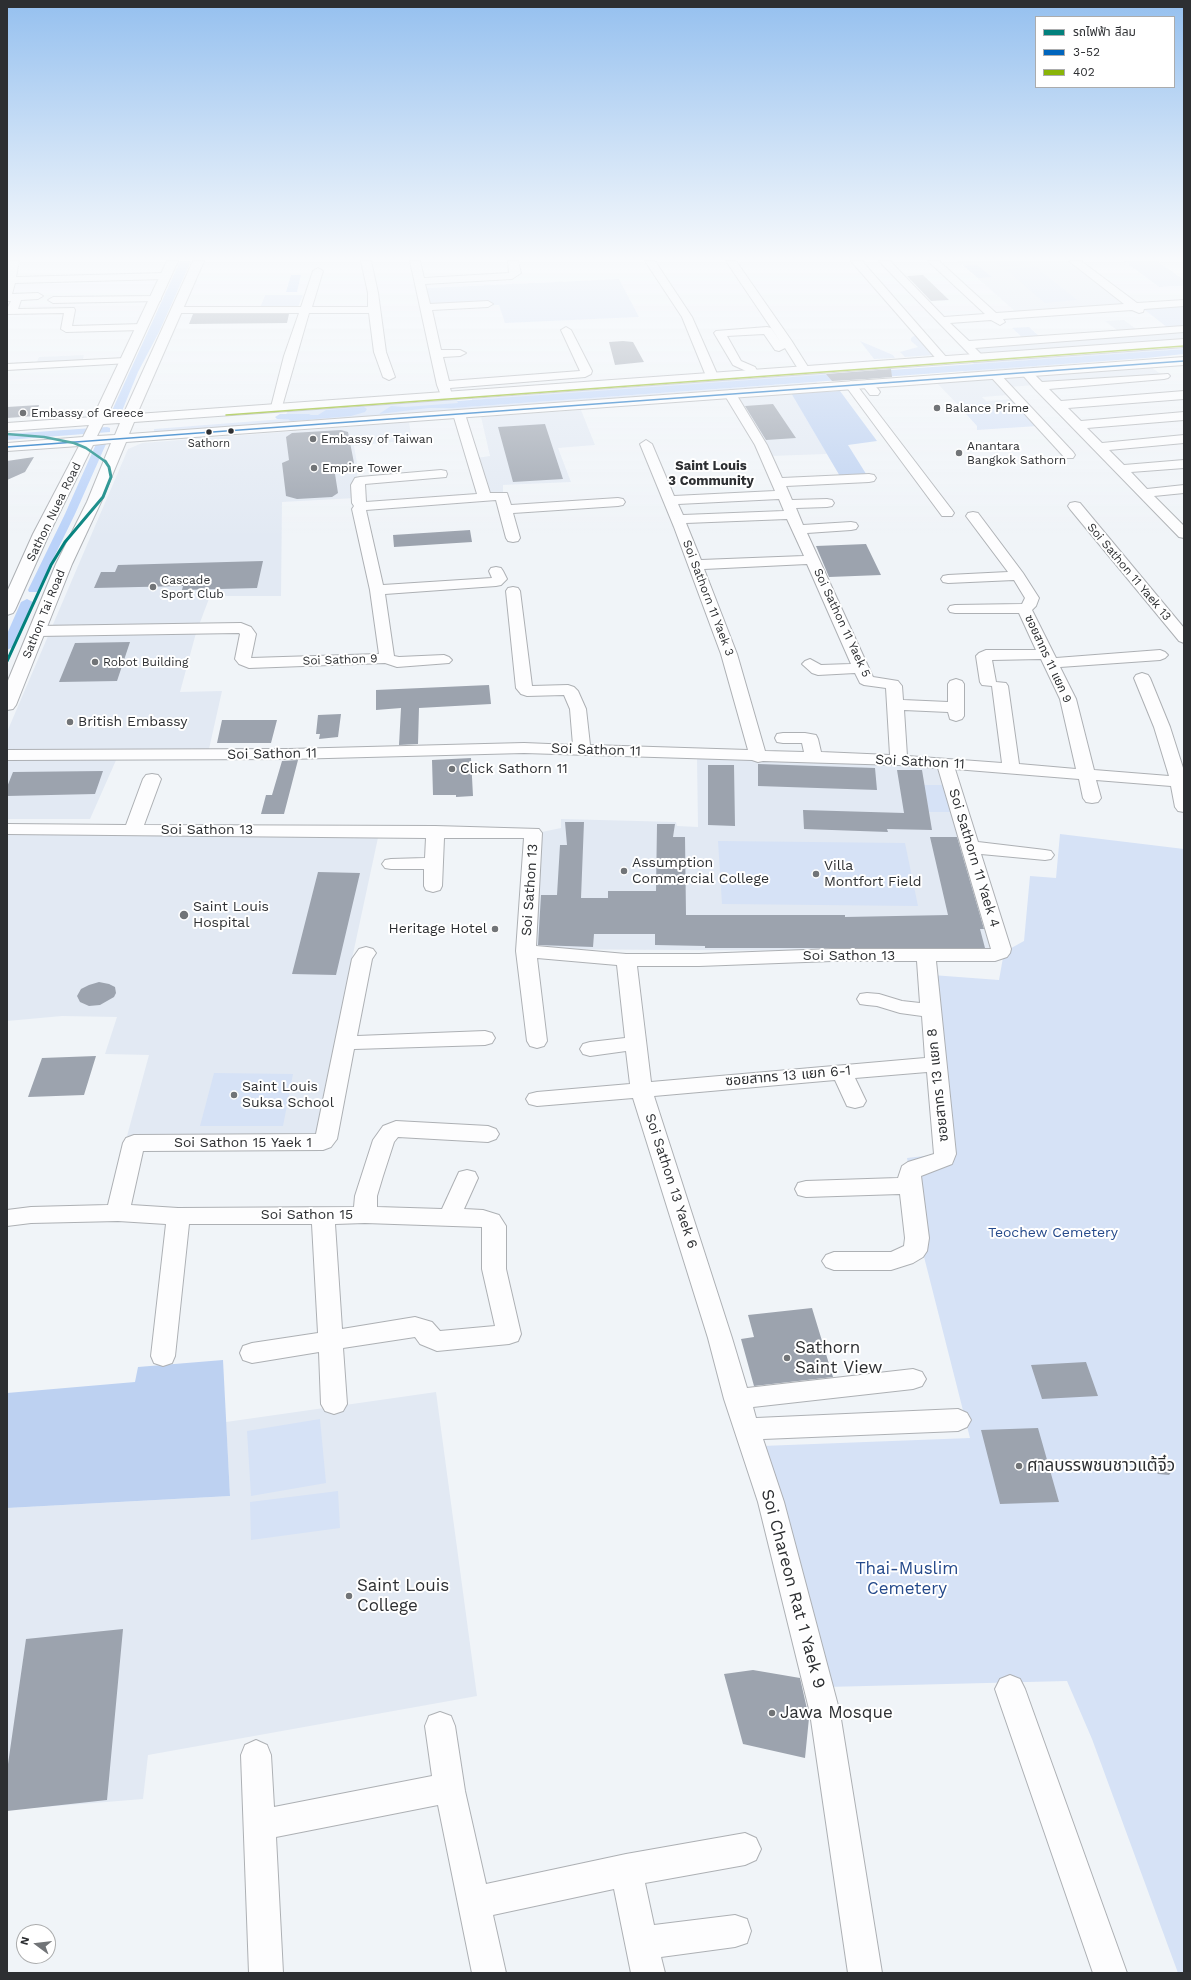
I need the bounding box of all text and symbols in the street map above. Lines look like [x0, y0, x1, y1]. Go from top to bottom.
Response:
legend [1035, 16, 1175, 88]
text: รถไฟฟ้า สีลม [1073, 25, 1136, 39]
text: 3-52 [1073, 45, 1100, 59]
text: 402 [1073, 65, 1095, 79]
place label: Balance Prime [945, 401, 1029, 415]
marker: Balance Prime [932, 403, 942, 413]
place label: Embassy of Greece [31, 406, 144, 420]
marker: Embassy of Greece [18, 408, 28, 418]
unlabelled marker [226, 426, 236, 436]
marker: Sathorn [204, 427, 214, 437]
place label: Embassy of Taiwan [321, 432, 433, 446]
marker: Embassy of Taiwan [308, 434, 318, 444]
place label: Sathorn [188, 437, 230, 451]
place label: Anantara Bangkok Sathorn [967, 439, 1066, 467]
marker: Anantara Bangkok Sathorn [954, 448, 964, 458]
district label: Saint Louis 3 Community [668, 458, 754, 489]
street label: Sathon Nuea Road [24, 460, 84, 564]
place label: Empire Tower [322, 461, 402, 475]
marker: Empire Tower [309, 463, 319, 473]
street label: Soi Sathon 11 Yaek 13 [1084, 520, 1174, 624]
street label: Soi Sathorn 11 Yaek 3 [679, 538, 737, 658]
street label: Soi Sathon 11 Yaek 5 [810, 566, 874, 680]
street label: Sathon Tai Road [20, 567, 68, 661]
place label: Cascade Sport Club [161, 573, 224, 601]
marker: Cascade Sport Club [148, 582, 158, 592]
street label: ซอยสาทร 11 แยก 9 [1021, 613, 1075, 705]
street label: Soi Sathon 9 [302, 651, 378, 669]
place label: Robot Building [103, 655, 188, 669]
marker: Robot Building [90, 657, 100, 667]
place label: British Embassy [78, 714, 188, 730]
marker: British Embassy [65, 717, 75, 727]
street label: Soi Sathon 11 [551, 740, 641, 760]
street label: Soi Sathon 11 [227, 745, 317, 763]
street label: Soi Sathon 11 [875, 751, 965, 773]
place label: Click Sathorn 11 [460, 761, 568, 777]
marker: Click Sathorn 11 [447, 764, 457, 774]
street label: Soi Sathorn 11 Yaek 4 [945, 787, 1003, 929]
street label: Soi Sathon 13 [161, 822, 253, 838]
street label: Soi Sathon 13 [518, 843, 542, 937]
place label: Assumption Commercial College [632, 855, 769, 888]
place label: Villa Montfort Field [824, 858, 921, 890]
marker: Assumption Commercial College [619, 866, 629, 876]
marker: Villa Montfort Field [811, 869, 821, 879]
place label: Saint Louis Hospital [193, 899, 269, 932]
marker: Saint Louis Hospital [178, 909, 190, 921]
place label: Heritage Hotel [389, 921, 487, 937]
marker: Heritage Hotel [490, 924, 500, 934]
street label: Soi Sathon 13 [803, 948, 895, 964]
street label: ซอยสาทร 13 แยก 8 [924, 1027, 952, 1143]
street label: ซอยสาทร 13 แยก 6-1 [725, 1062, 851, 1090]
place label: Saint Louis Suksa School [242, 1079, 334, 1112]
marker: Saint Louis Suksa School [229, 1090, 239, 1100]
street label: Soi Sathon 13 Yaek 6 [641, 1111, 701, 1251]
street label: Soi Sathon 15 Yaek 1 [174, 1135, 312, 1151]
street label: Soi Sathon 15 [261, 1207, 353, 1223]
park label: Teochew Cemetery [988, 1225, 1118, 1241]
place label: Sathorn Saint View [795, 1338, 883, 1378]
marker: Sathorn Saint View [782, 1353, 792, 1363]
place label: ศาลบรรพชนชาวแต้จิ๋ว [1027, 1456, 1175, 1476]
marker: ศาลบรรพชนชาวแต้จิ๋ว [1014, 1461, 1024, 1471]
street label: Soi Chareon Rat 1 Yaek 9 [757, 1487, 829, 1691]
park label: Thai-Muslim Cemetery [855, 1559, 959, 1599]
place label: Saint Louis College [357, 1576, 449, 1616]
marker: Saint Louis College [344, 1591, 354, 1601]
place label: Jawa Mosque [780, 1703, 893, 1723]
marker: Jawa Mosque [767, 1708, 777, 1718]
north arrow [16, 1924, 56, 1964]
text: N [18, 1935, 32, 1947]

